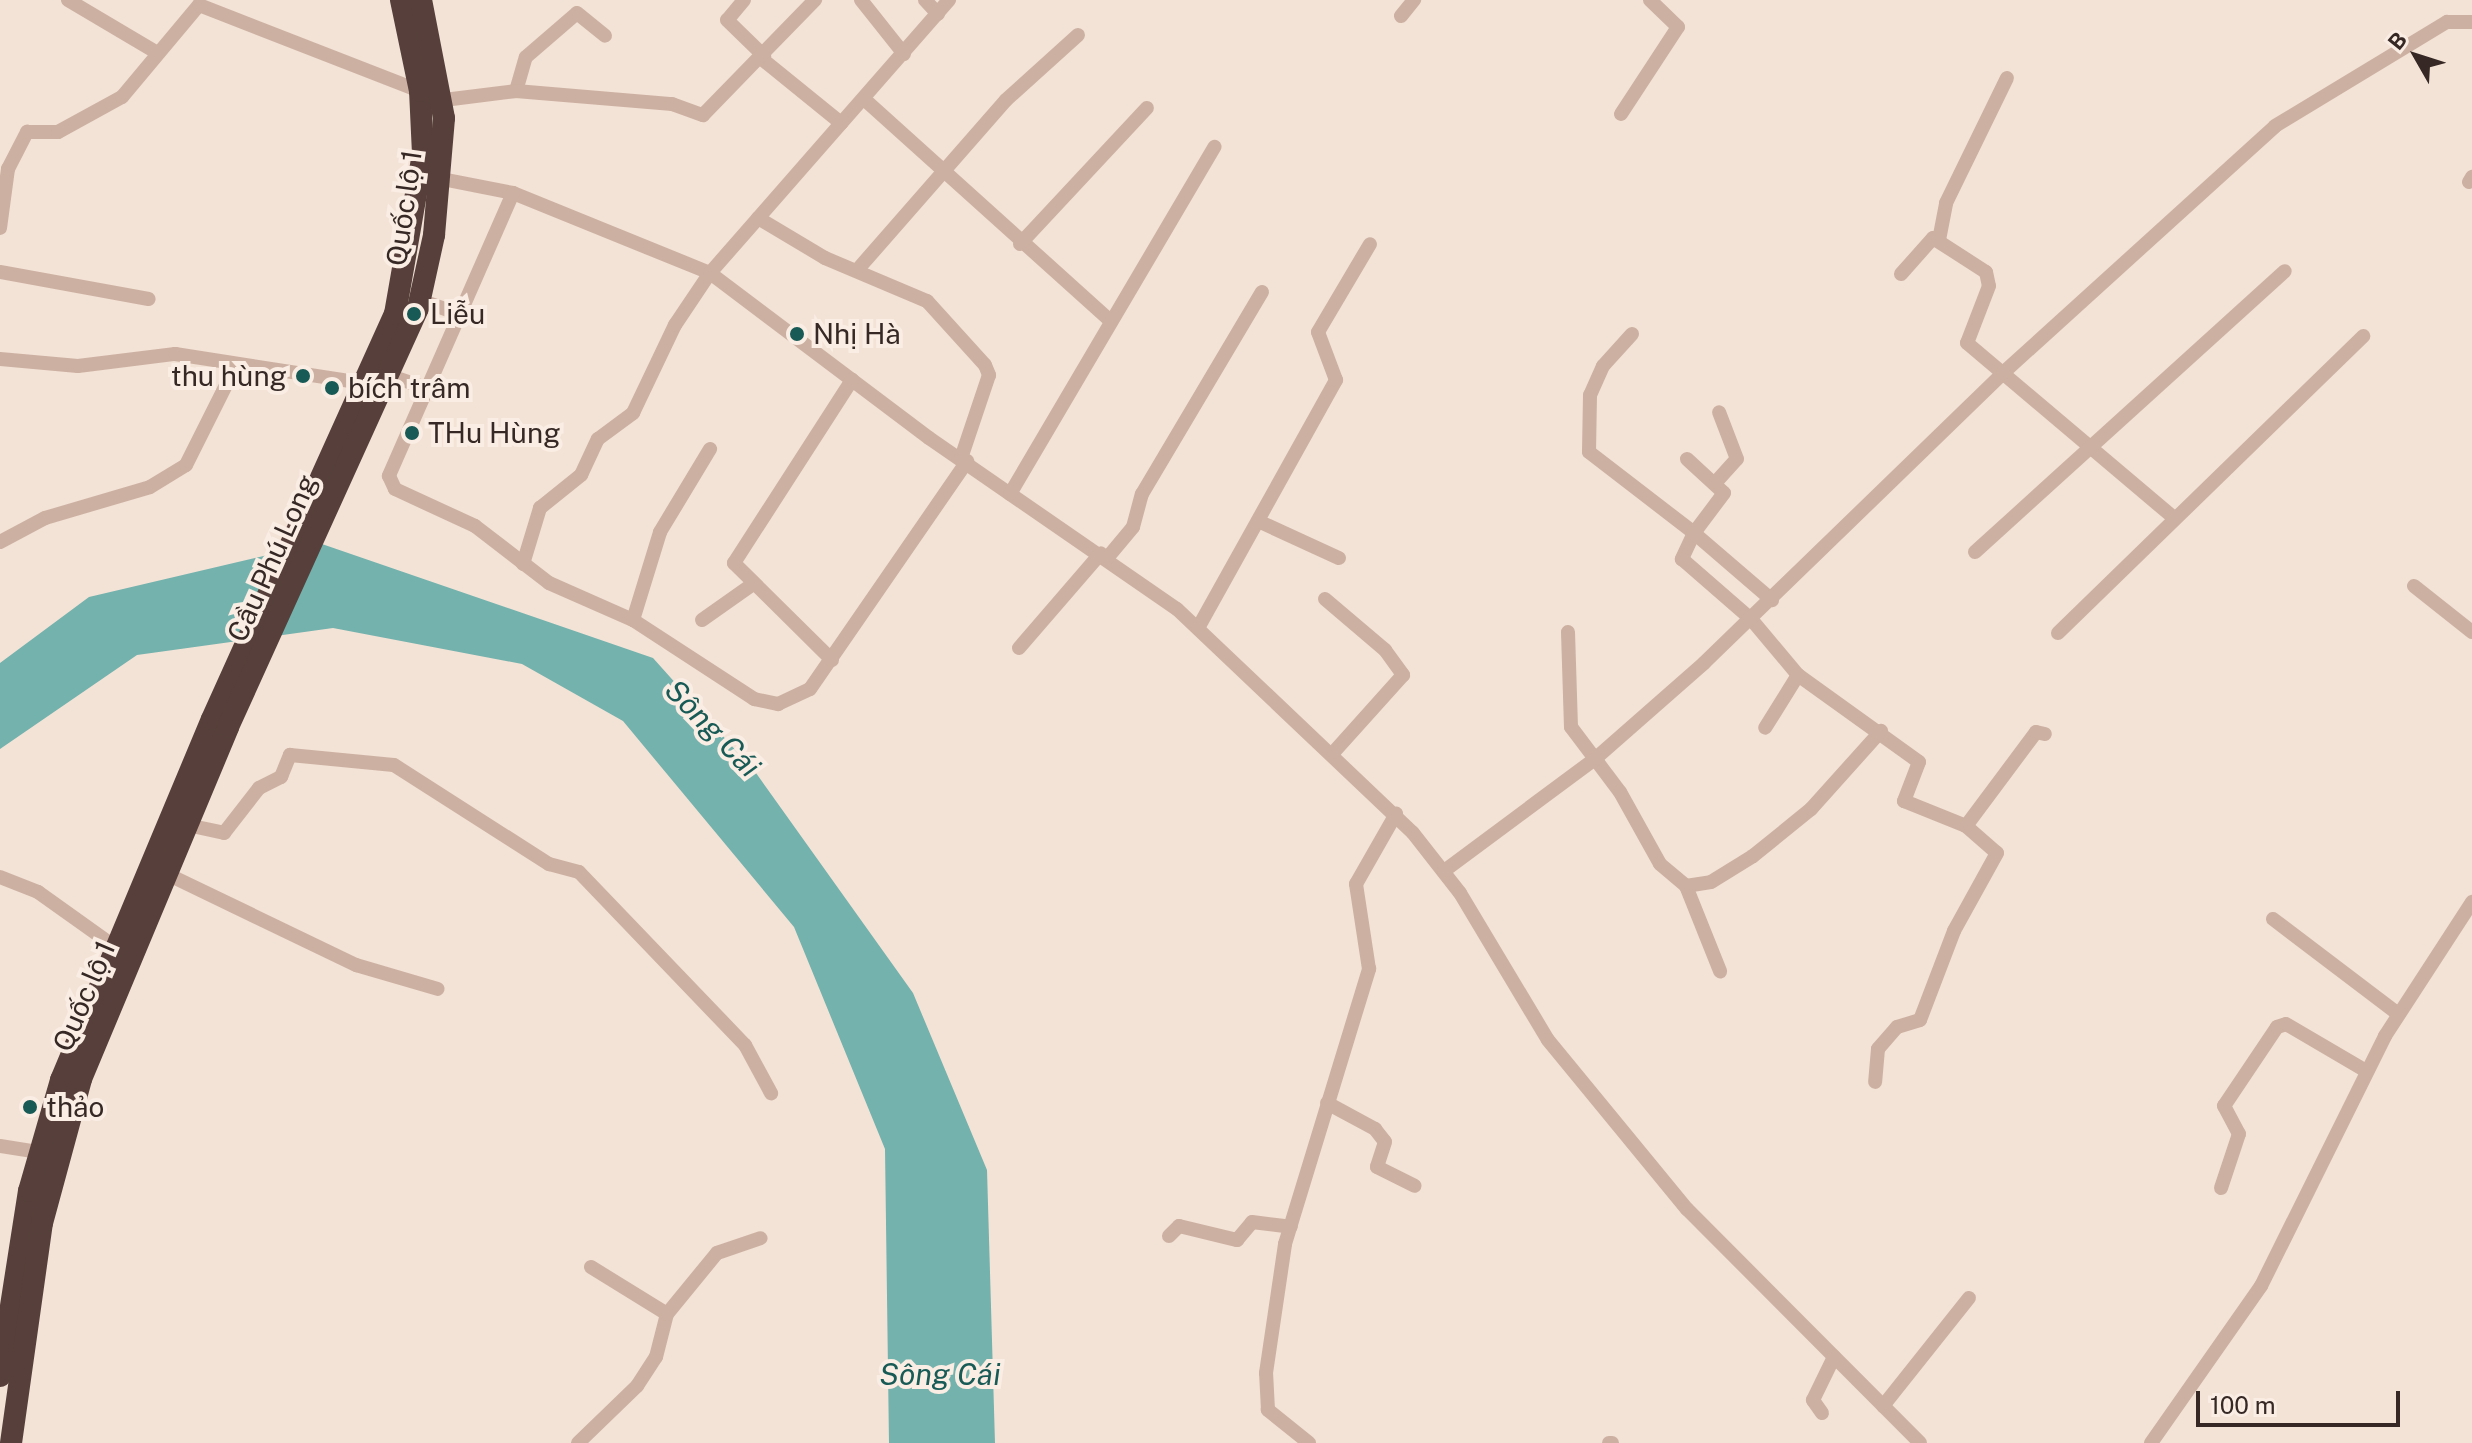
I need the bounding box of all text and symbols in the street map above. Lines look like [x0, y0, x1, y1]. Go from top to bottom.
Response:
north arrow [2376, 16, 2456, 96]
text: B [2383, 27, 2412, 55]
street label: Quốc lộ 1 [379, 148, 429, 268]
place label: Liễu [430, 297, 485, 331]
marker: Liễu [405, 305, 423, 323]
place label: Nhị Hà [813, 317, 901, 351]
marker: Nhị Hà [788, 325, 806, 343]
place label: thu hùng [171, 359, 287, 393]
marker: thu hùng [294, 367, 312, 385]
place label: bích trâm [348, 371, 470, 405]
marker: bích trâm [323, 379, 341, 397]
place label: THu Hùng [428, 416, 561, 450]
marker: THu Hùng [403, 424, 421, 442]
street label: Cầu Phú Long [220, 469, 324, 647]
water label: Sông Cái [658, 672, 768, 784]
street label: Quốc lộ 1 [46, 936, 122, 1056]
place label: thảo [46, 1090, 104, 1124]
marker: thảo [21, 1098, 39, 1116]
water label: Sông Cái [879, 1356, 1001, 1392]
scale bar [2200, 1375, 2404, 1425]
text: 100 m [2210, 1391, 2276, 1419]

